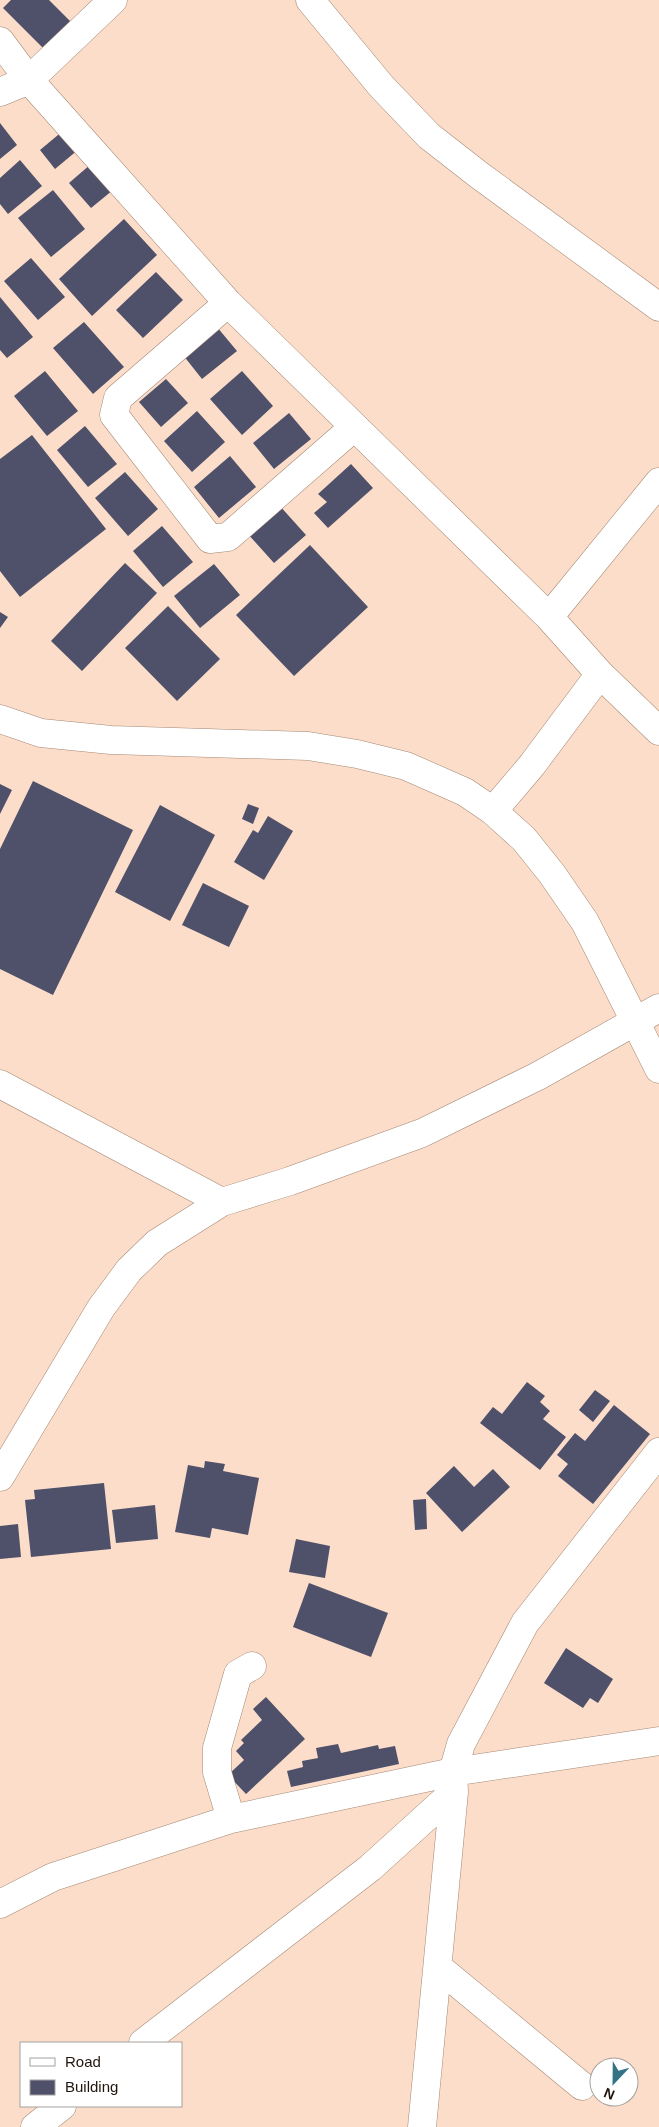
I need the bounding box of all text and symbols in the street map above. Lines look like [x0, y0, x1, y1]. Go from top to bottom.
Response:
legend [20, 2042, 182, 2107]
text: Road [65, 2053, 101, 2070]
north arrow [589, 2057, 639, 2107]
text: Building [65, 2078, 118, 2095]
text: N [601, 2085, 617, 2103]

